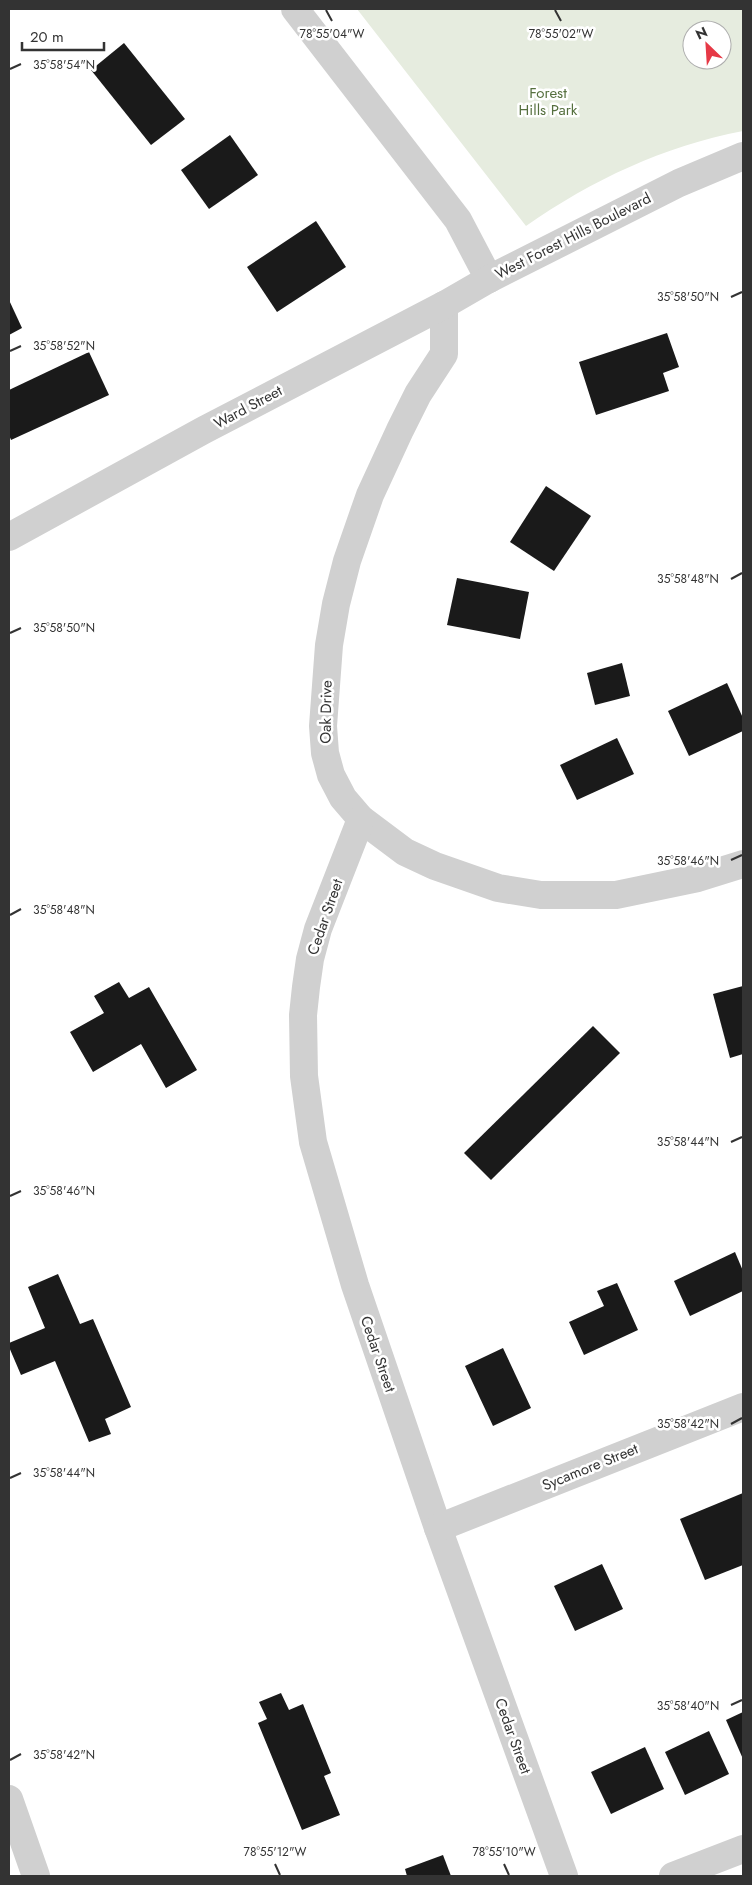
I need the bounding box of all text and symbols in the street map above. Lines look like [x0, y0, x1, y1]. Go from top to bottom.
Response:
scale bar [22, 20, 105, 52]
north arrow [682, 20, 732, 70]
text: N [692, 22, 711, 45]
text: 78°55'04"W [300, 25, 365, 43]
text: 78°55'02"W [529, 25, 593, 43]
text: 20 m [30, 26, 64, 48]
text: 35°58'54"N [33, 56, 95, 74]
park label: Forest Hills Park [519, 82, 578, 121]
street label: West Forest Hills Boulevard [491, 187, 655, 285]
text: 35°58'50"N [657, 288, 719, 306]
text: 35°58'52"N [33, 337, 95, 355]
street label: Ward Street [210, 380, 286, 434]
text: 35°58'48"N [657, 570, 719, 588]
text: 35°58'50"N [33, 619, 95, 637]
street label: Oak Drive [314, 680, 338, 744]
text: 35°58'46"N [657, 852, 719, 870]
street label: Cedar Street [302, 876, 348, 958]
text: 35°58'48"N [33, 901, 95, 919]
text: 35°58'44"N [657, 1133, 719, 1151]
text: 35°58'46"N [33, 1182, 95, 1200]
street label: Cedar Street [355, 1313, 401, 1395]
text: 35°58'42"N [657, 1415, 719, 1433]
street label: Sycamore Street [539, 1438, 642, 1496]
text: 35°58'44"N [33, 1464, 95, 1482]
street label: Cedar Street [489, 1695, 537, 1777]
text: 35°58'40"N [657, 1697, 719, 1715]
text: 35°58'42"N [33, 1746, 95, 1764]
text: 78°55'12"W [244, 1843, 307, 1861]
text: 78°55'10"W [472, 1843, 536, 1861]

